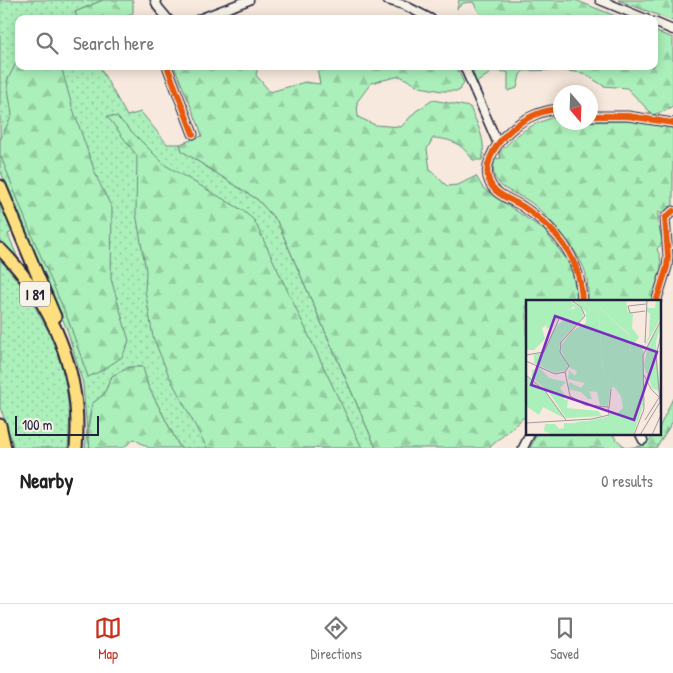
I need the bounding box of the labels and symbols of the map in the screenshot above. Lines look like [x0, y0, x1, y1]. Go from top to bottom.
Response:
north arrow [553, 85, 598, 130]
road number: I 81 [20, 282, 50, 306]
inset map [526, 300, 660, 436]
scale bar [15, 413, 99, 436]

